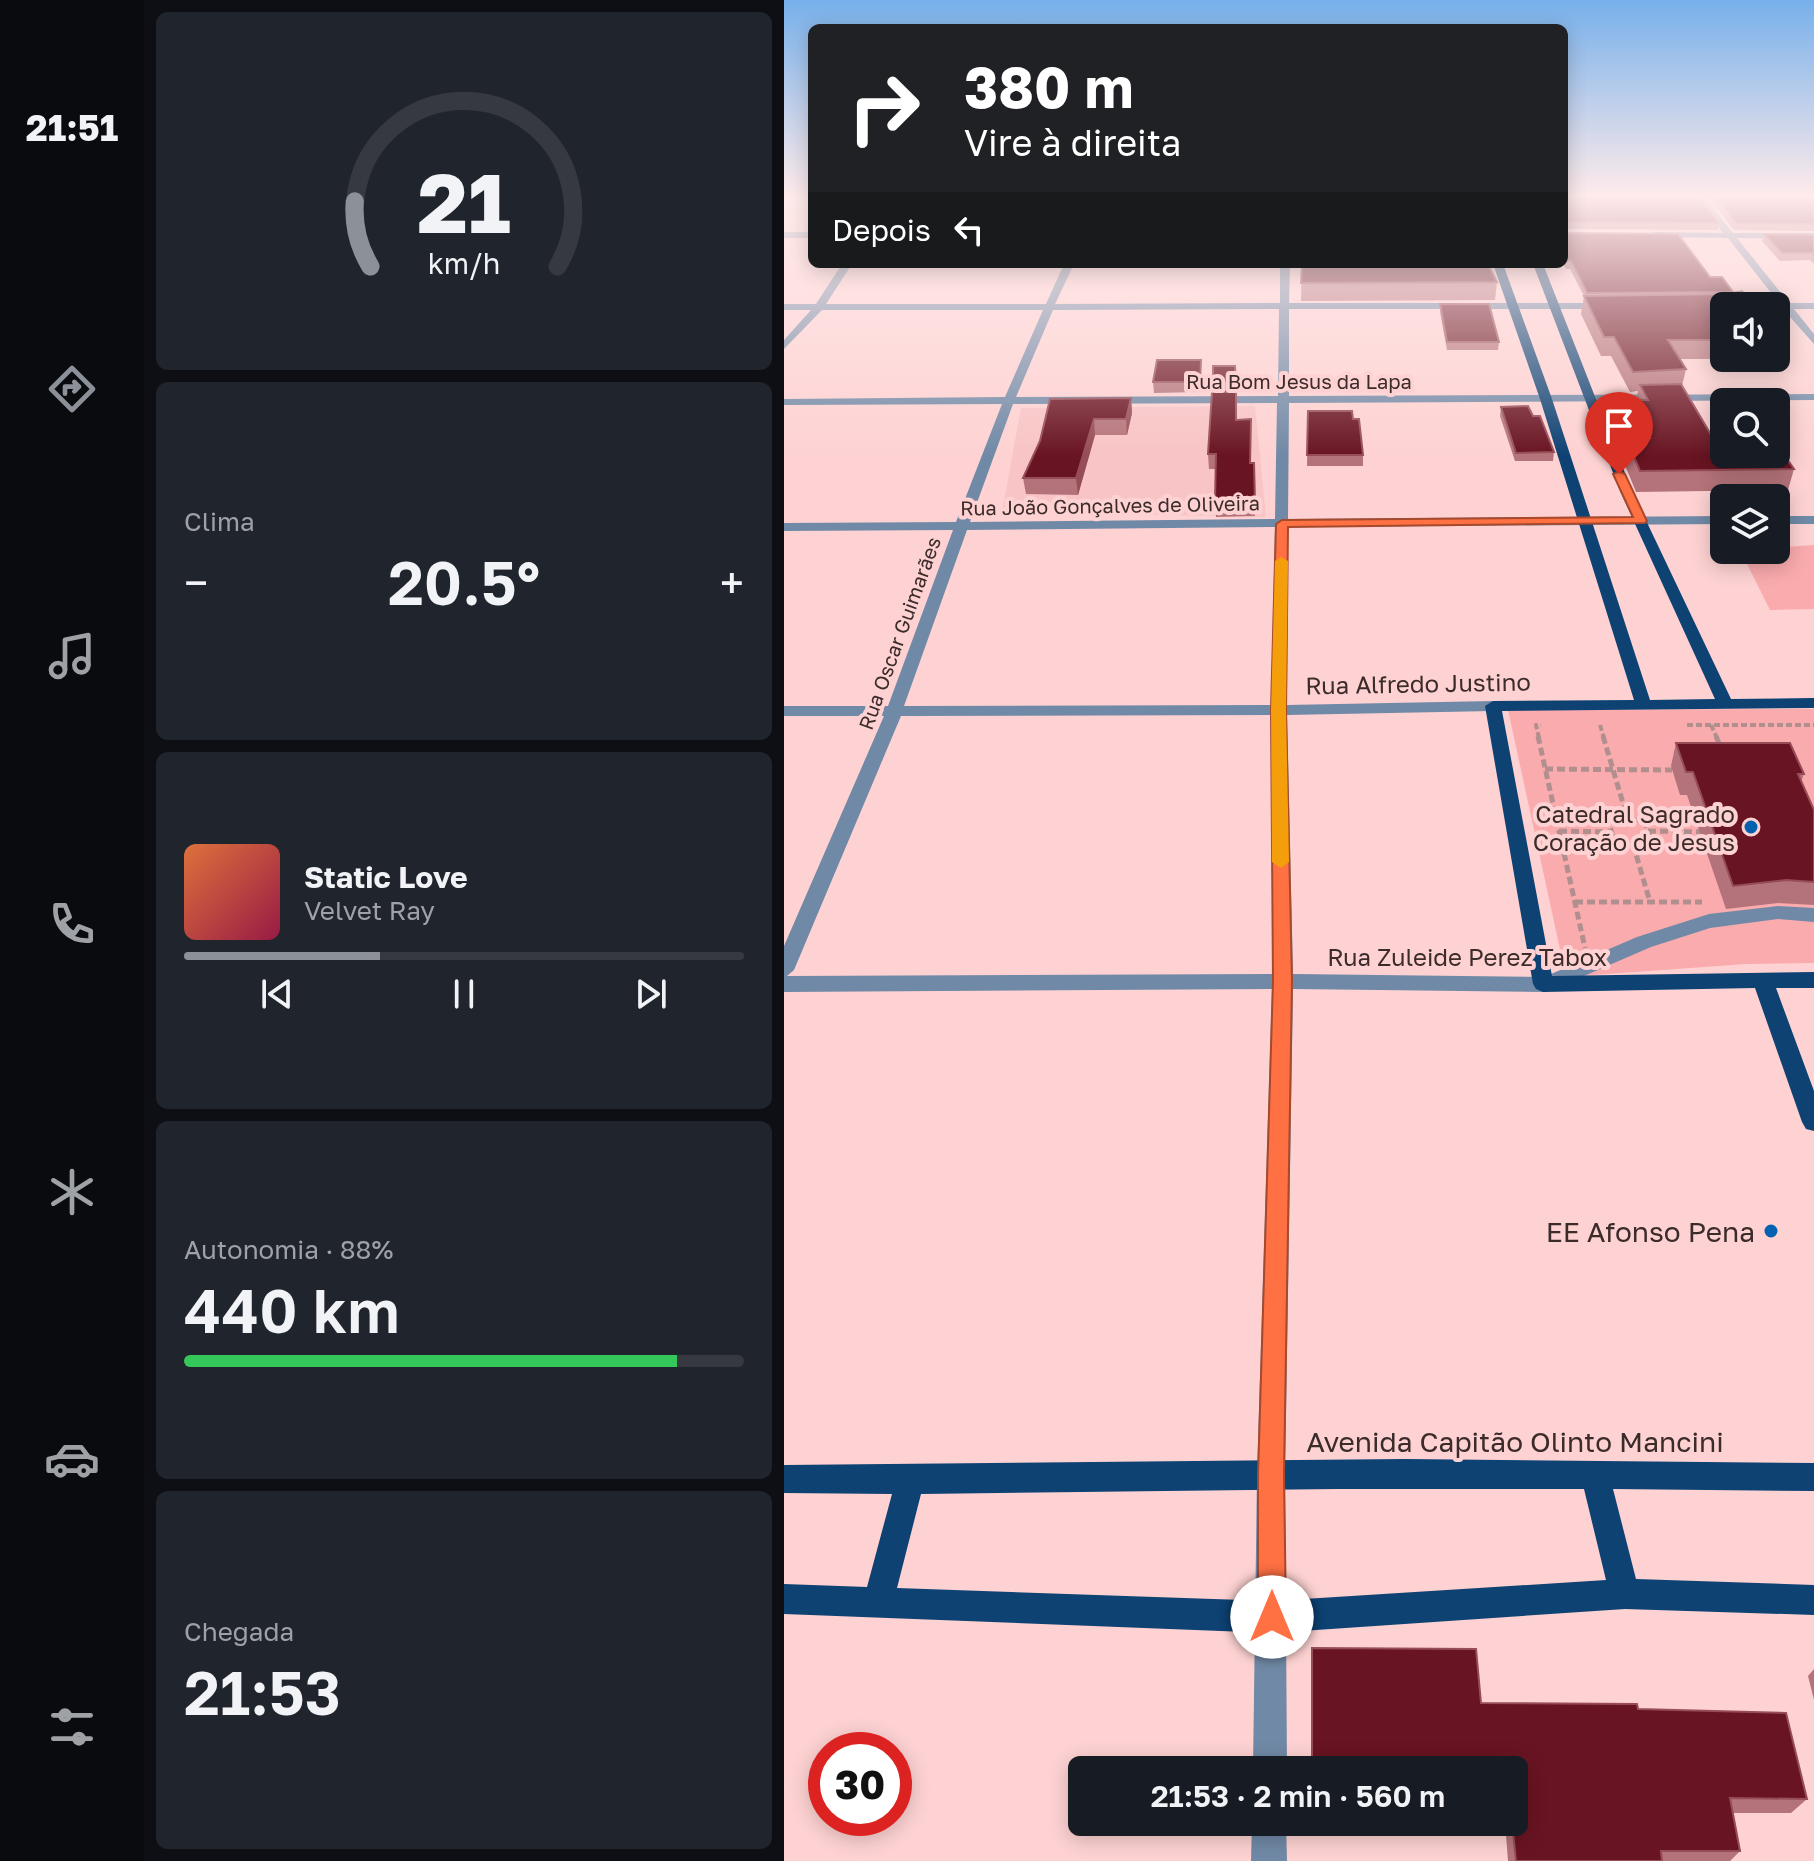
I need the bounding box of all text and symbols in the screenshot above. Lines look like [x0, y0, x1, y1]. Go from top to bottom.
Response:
text: 380 m [964, 53, 1133, 120]
icon: right [832, 56, 936, 160]
text: 21:51 [26, 106, 118, 149]
text: Vire à direita [964, 121, 1181, 164]
text: 21 [417, 150, 511, 250]
icon: left [947, 208, 991, 252]
text: Depois [832, 212, 931, 248]
text: km/h [428, 246, 500, 280]
map controls [1710, 292, 1790, 564]
button: sound [1710, 292, 1790, 372]
icon: directions [44, 361, 100, 417]
street label: Rua Bom Jesus da Lapa [1186, 369, 1412, 393]
button: search [1710, 388, 1790, 468]
pin [1585, 392, 1653, 474]
icon: arrive [1597, 404, 1641, 448]
button: layers [1710, 484, 1790, 564]
street label: Rua João Gonçalves de Oliveira [960, 490, 1260, 520]
text: Clima [184, 506, 255, 537]
street label: Rua Oscar Guimarães [853, 533, 945, 733]
text: 20.5° [388, 546, 540, 618]
text: − [184, 556, 208, 609]
text: + [720, 556, 744, 609]
icon: music [44, 628, 100, 684]
street label: Rua Alfredo Justino [1305, 667, 1531, 699]
place label: Catedral Sagrado Coração de Jesus [1533, 799, 1735, 856]
marker: Catedral Sagrado Coração de Jesus [1742, 818, 1760, 836]
text: Static Love [304, 859, 468, 895]
text: Velvet Ray [304, 895, 435, 926]
icon: phone [44, 896, 100, 952]
street label: Rua Zuleide Perez Tabox [1327, 942, 1607, 971]
icon: previous [255, 972, 299, 1016]
icon: pause [442, 972, 486, 1016]
icon: next [629, 972, 673, 1016]
icon: climate [44, 1164, 100, 1220]
place label: EE Afonso Pena [1546, 1215, 1755, 1248]
marker: EE Afonso Pena [1762, 1222, 1780, 1240]
text: Autonomia · 88% [184, 1234, 393, 1265]
text: 440 km [184, 1274, 400, 1346]
street label: Avenida Capitão Olinto Mancini [1306, 1425, 1724, 1458]
icon: car [44, 1431, 100, 1487]
position arrow [1230, 1575, 1314, 1659]
text: Chegada [184, 1616, 294, 1647]
text: 21:53 [184, 1656, 341, 1728]
icon: filters [44, 1699, 100, 1755]
speed limit sign: 30 [808, 1732, 912, 1836]
text: 21:53 · 2 min · 560 m [1151, 1778, 1445, 1814]

